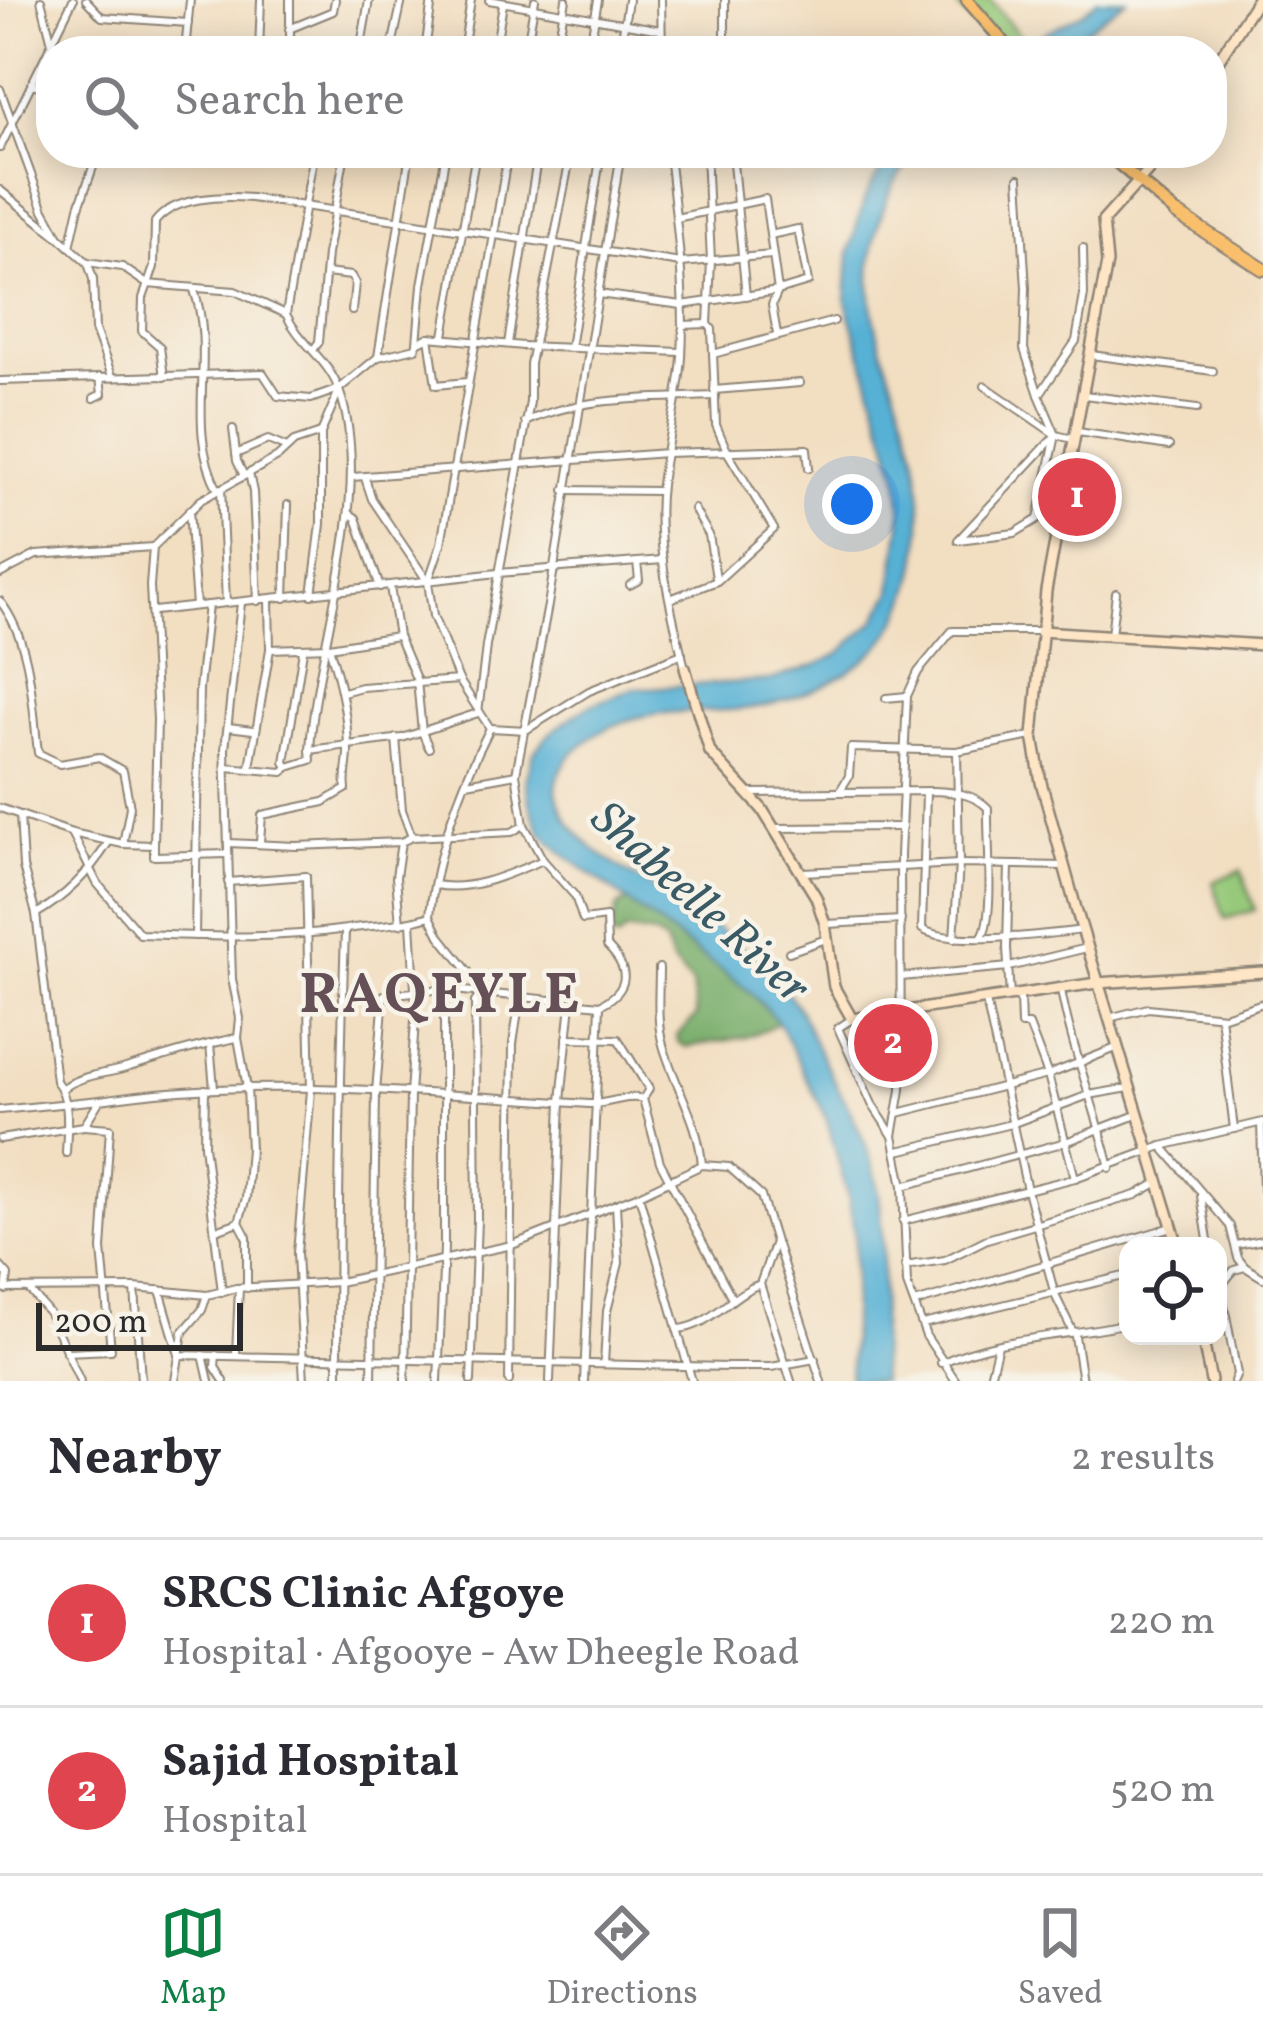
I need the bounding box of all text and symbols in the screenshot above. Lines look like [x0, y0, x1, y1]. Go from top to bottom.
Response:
search box [36, 36, 1227, 168]
icon: search [78, 69, 144, 135]
text: Search here [174, 71, 405, 134]
pin: 1 [1038, 452, 1116, 542]
your location [822, 474, 882, 534]
water label: Shabeelle River [575, 788, 824, 1022]
district label: RAQEYLE [299, 958, 583, 1037]
pin: 2 [854, 998, 932, 1088]
map controls [1119, 1237, 1227, 1345]
button: locate [1119, 1237, 1227, 1345]
scale bar [36, 1297, 243, 1350]
text: 200 m [54, 1301, 148, 1347]
text: Nearby [48, 1424, 222, 1495]
text: 2 results [1071, 1432, 1215, 1486]
text: SRCS Clinic Afgoye [162, 1564, 565, 1627]
text: 1 [79, 1596, 95, 1650]
text: 220 m [1108, 1596, 1215, 1650]
text: Hospital · Afgooye - Aw Dheegle Road [162, 1627, 800, 1681]
text: Sajid Hospital [162, 1732, 459, 1795]
text: 2 [77, 1764, 97, 1818]
text: 520 m [1110, 1764, 1215, 1818]
text: Hospital [162, 1795, 308, 1849]
tab: Map [160, 1900, 226, 2018]
tab: Directions [546, 1900, 698, 2018]
tab: Saved [1018, 1900, 1103, 2018]

